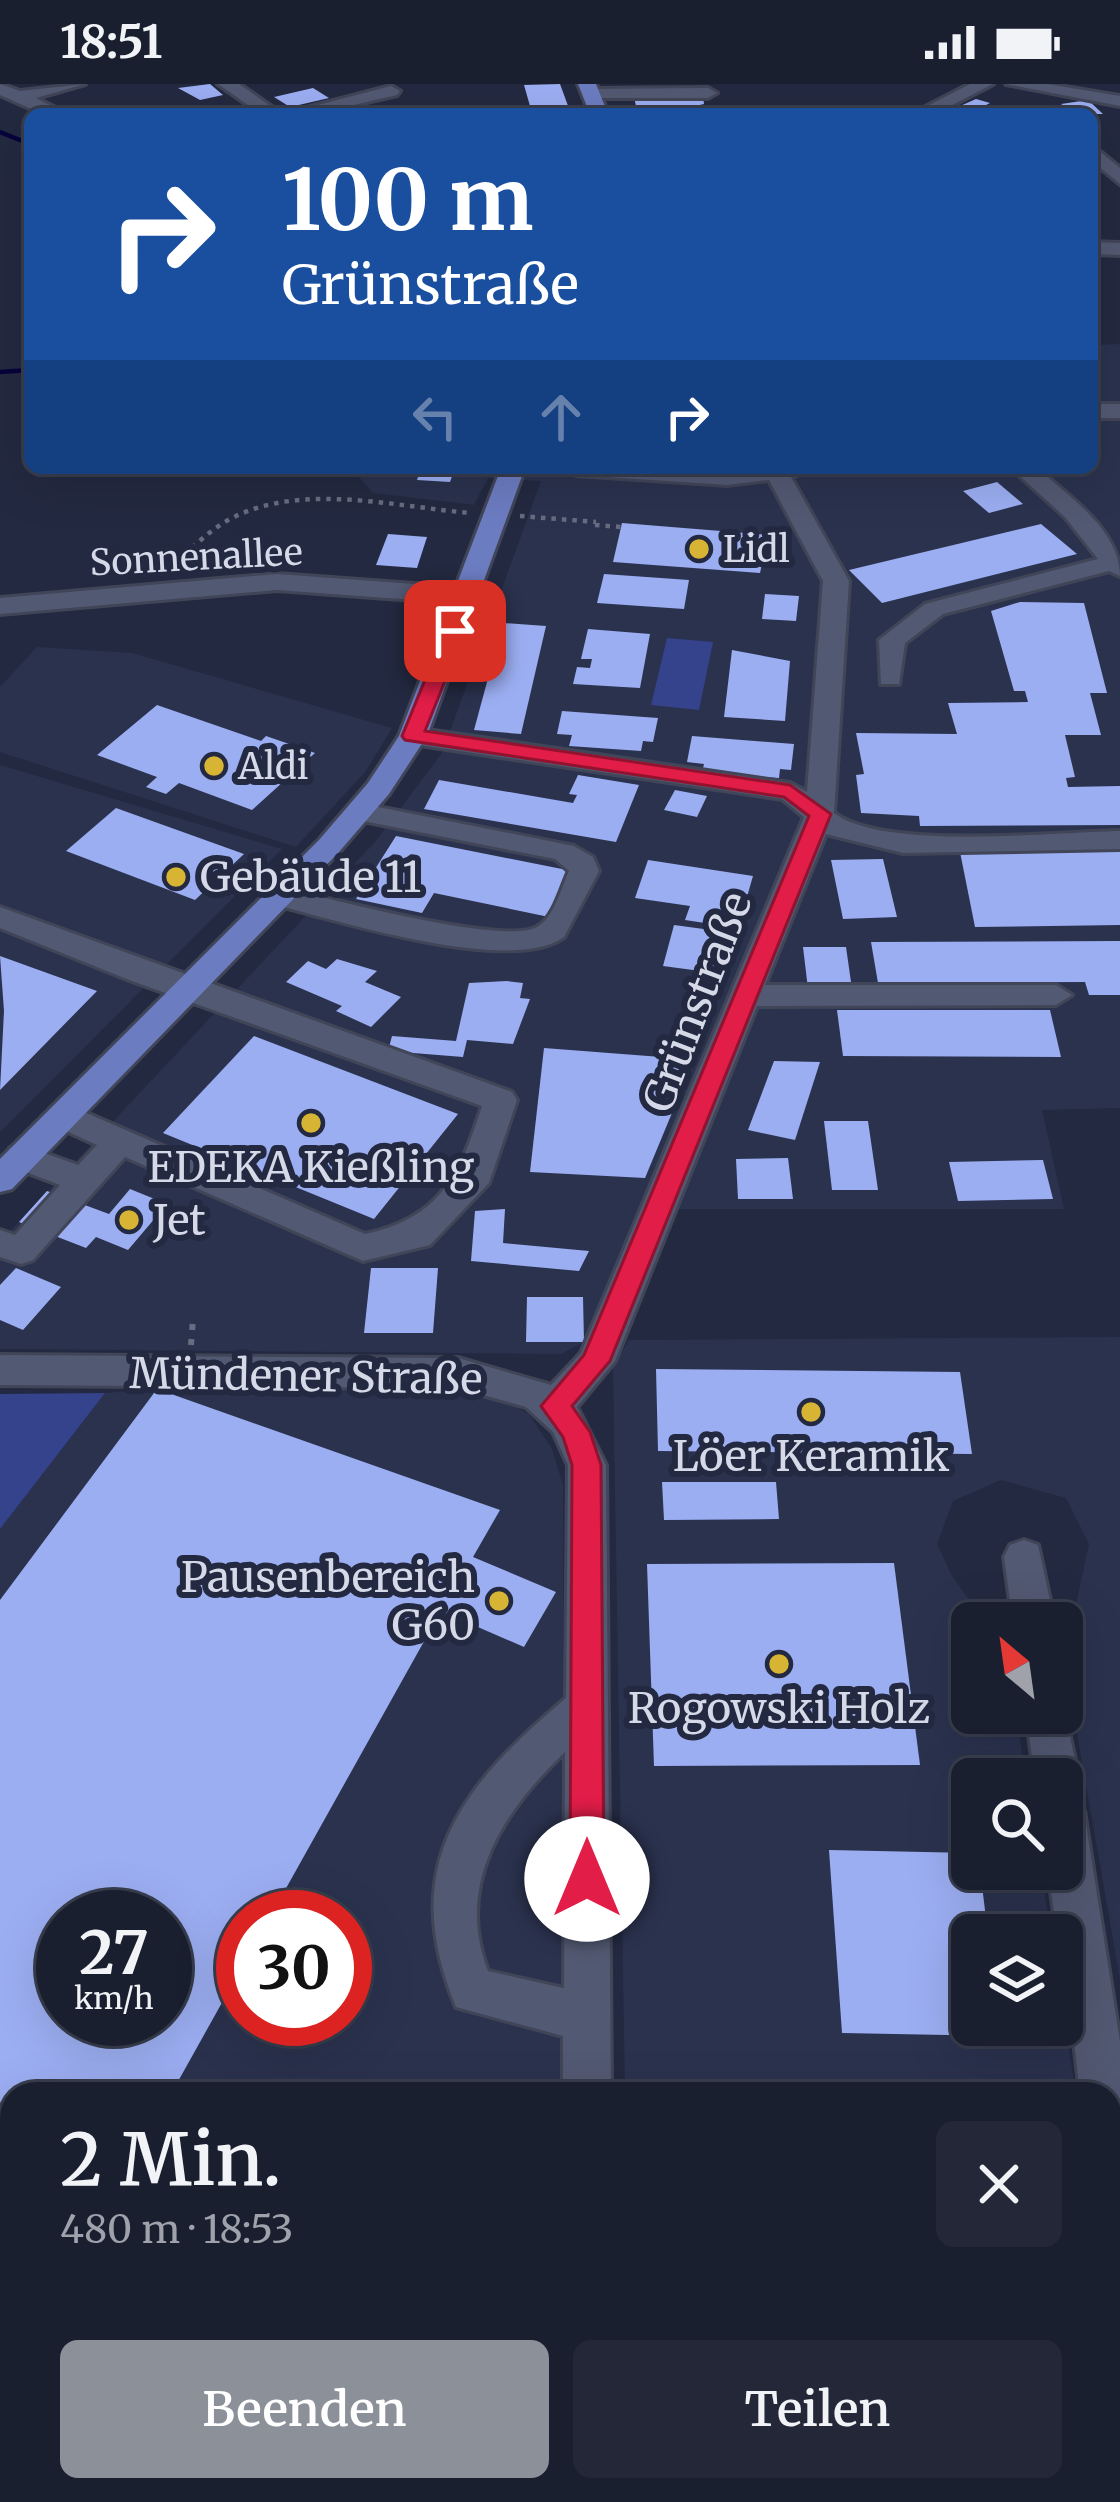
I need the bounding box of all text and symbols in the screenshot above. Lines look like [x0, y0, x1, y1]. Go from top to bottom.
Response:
text: 18:51 [60, 14, 162, 70]
text: 100 m [282, 147, 534, 253]
icon: right [84, 156, 240, 312]
text: Grünstraße [282, 251, 579, 319]
icon: left [402, 384, 468, 450]
icon: ahead [528, 384, 594, 450]
icon: right [654, 384, 720, 450]
place label: Lidl [723, 527, 790, 572]
street label: Sonnenallee [88, 529, 304, 586]
marker: Lidl [686, 536, 712, 562]
pin [404, 580, 506, 682]
icon: arrive [422, 598, 488, 664]
place label: Aldi [237, 744, 309, 789]
marker: Aldi [201, 753, 227, 779]
place label: Gebäude 11 [200, 851, 421, 903]
marker: Gebäude 11 [163, 864, 189, 890]
street label: Grünstraße [631, 885, 763, 1119]
marker: EDEKA Kießling [298, 1110, 324, 1136]
place label: EDEKA Kießling [148, 1141, 474, 1194]
place label: Jet [152, 1194, 206, 1246]
marker: Jet [116, 1207, 142, 1233]
street label: Mündener Straße [129, 1347, 483, 1405]
marker: Löer Keramik [798, 1399, 824, 1425]
place label: Löer Keramik [673, 1430, 950, 1482]
place label: Pausenbereich G60 [181, 1551, 475, 1651]
marker: Pausenbereich G60 [486, 1588, 512, 1614]
north arrow [951, 1602, 1083, 1734]
map controls [951, 1602, 1083, 2046]
marker: Rogowski Holz [766, 1651, 792, 1677]
place label: Rogowski Holz [628, 1682, 930, 1735]
button: search [951, 1758, 1083, 1890]
position arrow [524, 1816, 650, 1942]
speed limit sign: 30 [216, 1890, 372, 2046]
button: layers [951, 1914, 1083, 2046]
text: 27 [79, 1915, 149, 1990]
text: km/h [74, 1979, 154, 2017]
text: 2 Min. [60, 2114, 281, 2205]
button: close [936, 2121, 1062, 2247]
text: 480 m · 18:53 [60, 2205, 293, 2254]
button: Beenden [60, 2340, 549, 2478]
button: Teilen [573, 2340, 1062, 2478]

